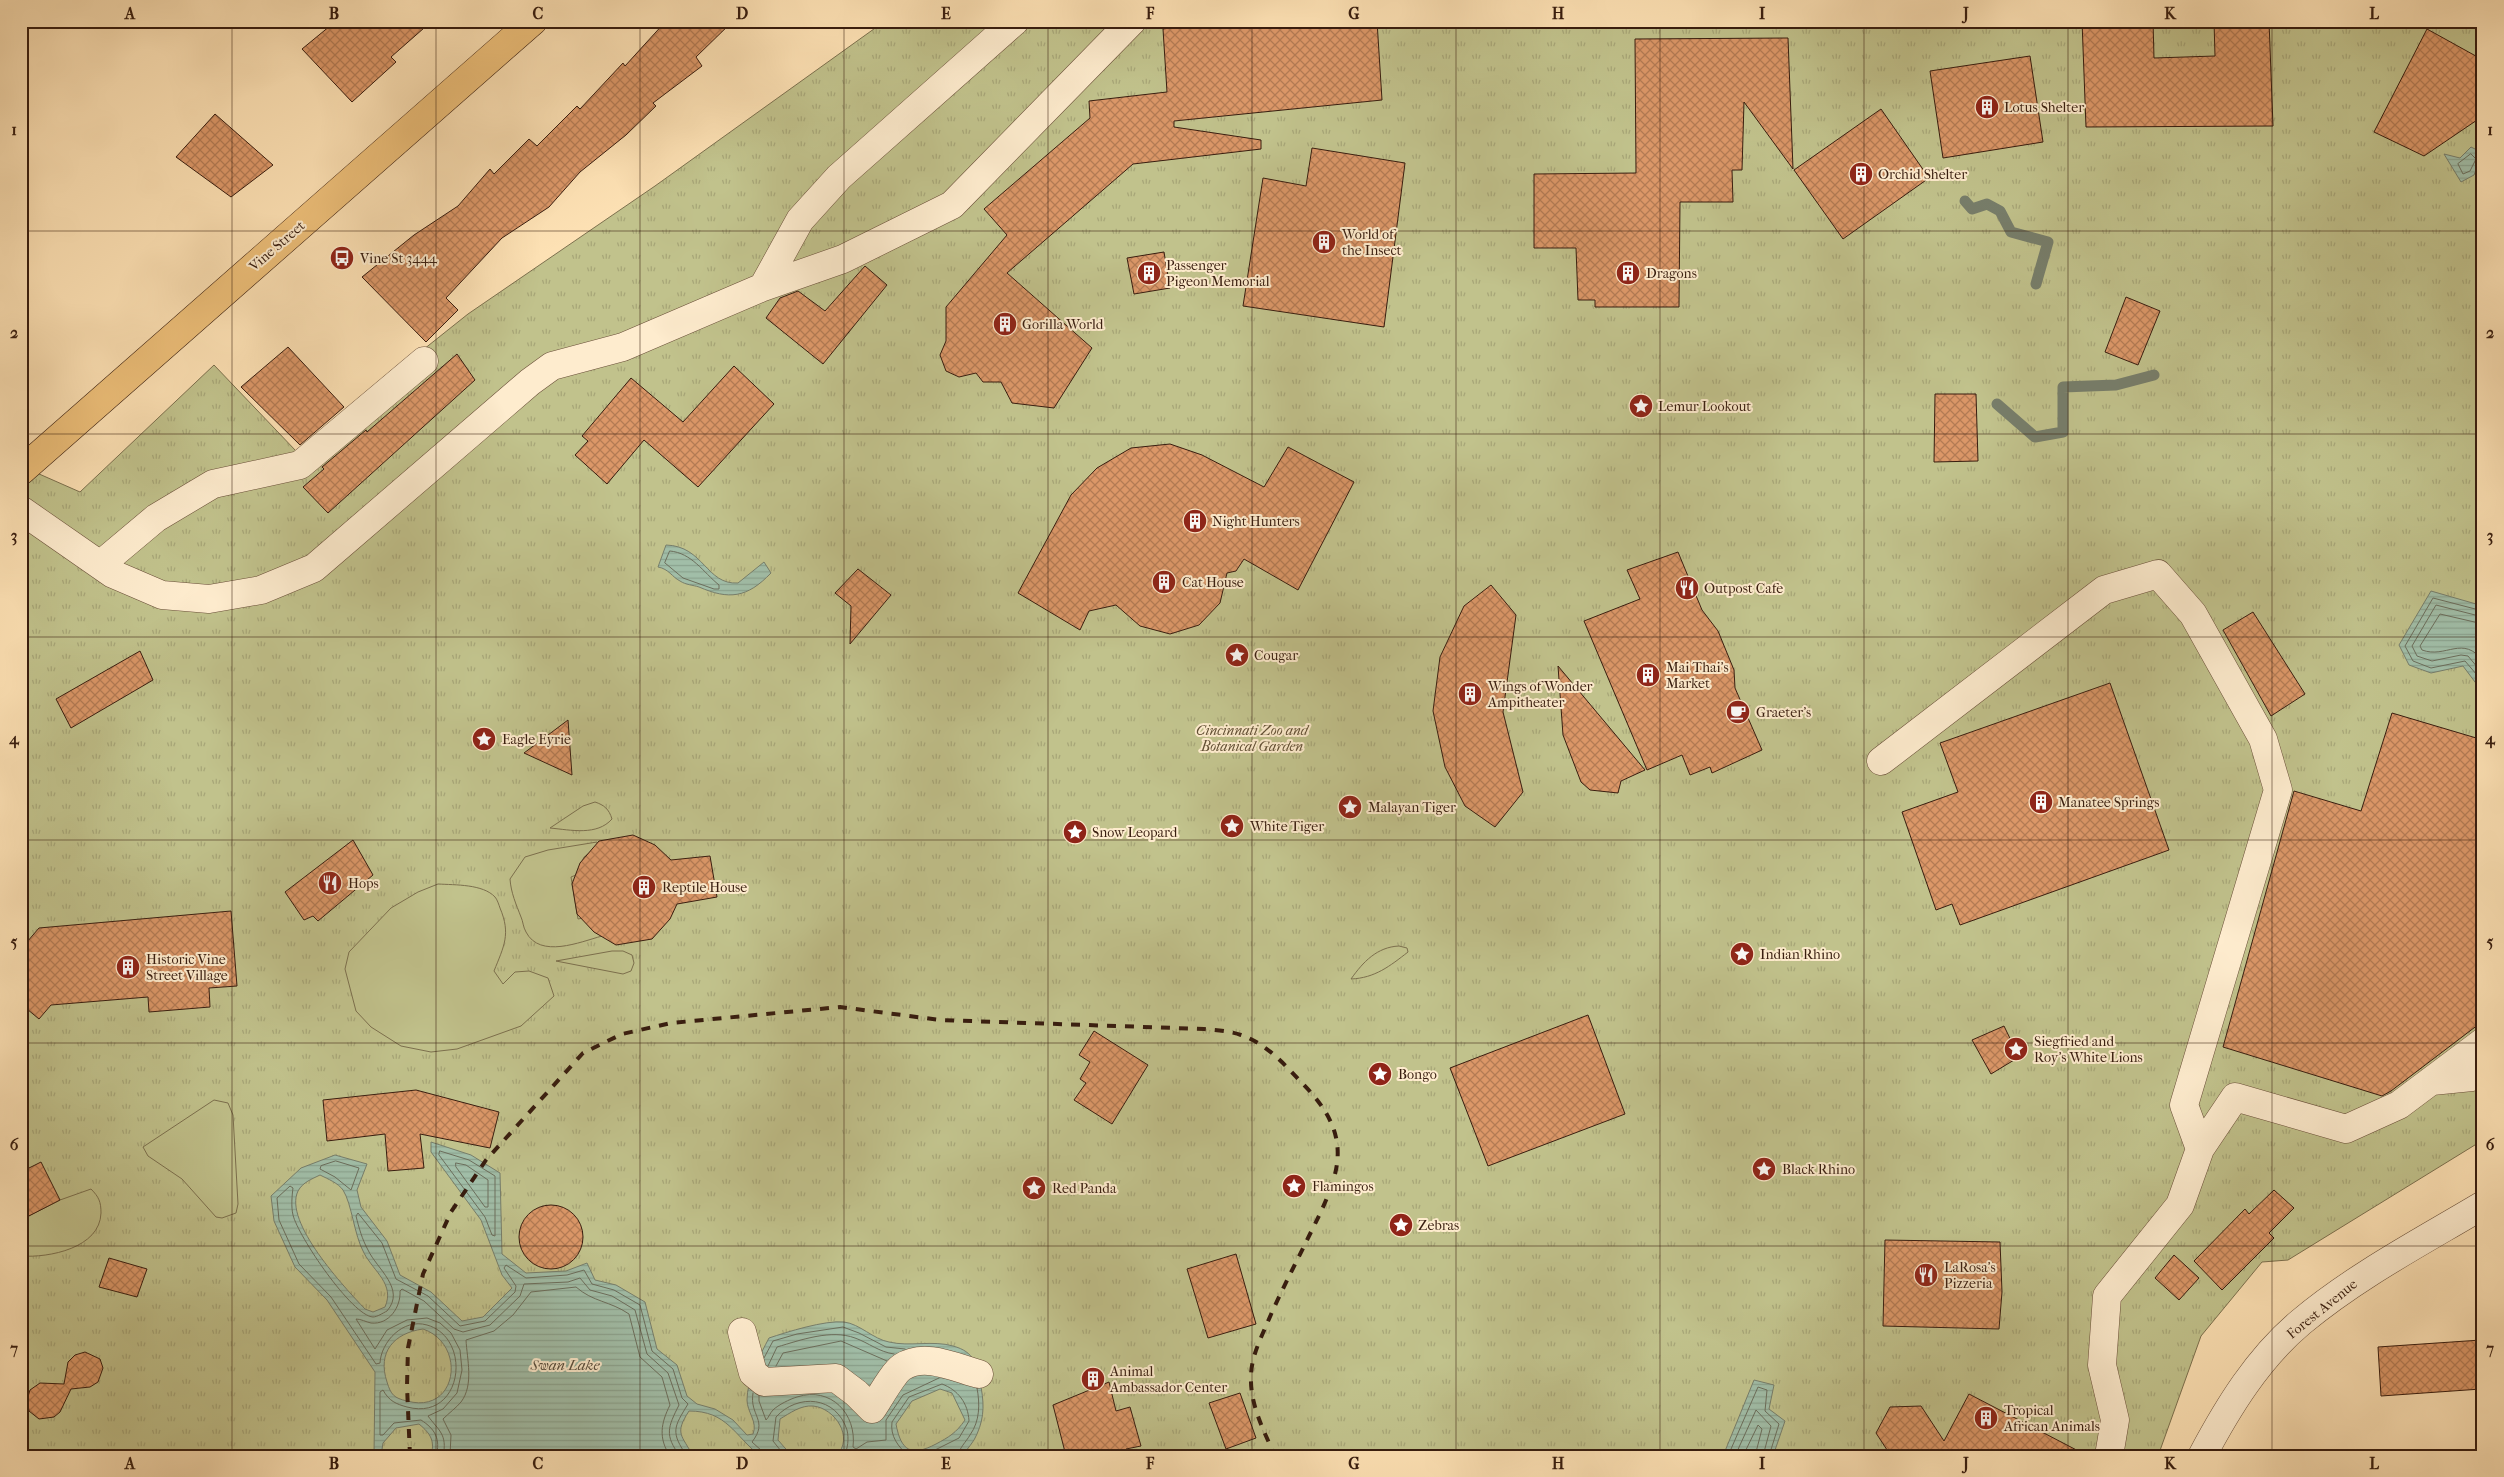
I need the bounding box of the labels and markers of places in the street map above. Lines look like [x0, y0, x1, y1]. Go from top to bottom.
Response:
building icon: Lotus Shelter [1974, 94, 2000, 120]
place label: Lotus Shelter [2004, 99, 2084, 116]
building icon: Orchid Shelter [1848, 161, 1874, 187]
place label: Orchid Shelter [1878, 166, 1967, 183]
place label: World of the Insect [1341, 226, 1402, 259]
building icon: World of the Insect [1311, 229, 1337, 255]
bus stop icon: Vine St 3444 [329, 245, 355, 271]
place label: Vine St 3444 [359, 250, 438, 267]
place label: Passenger Pigeon Memorial [1166, 257, 1270, 290]
building icon: Passenger Pigeon Memorial [1136, 260, 1162, 286]
building icon: Dragons [1615, 260, 1641, 286]
place label: Dragons [1646, 265, 1697, 282]
building icon: Gorilla World [992, 311, 1018, 337]
place label: Gorilla World [1022, 316, 1104, 333]
place icon: Lemur Lookout [1628, 393, 1654, 419]
place label: Lemur Lookout [1658, 398, 1751, 415]
building icon: Night Hunters [1182, 508, 1208, 534]
place label: Night Hunters [1212, 513, 1300, 530]
building icon: Cat House [1151, 569, 1177, 595]
place label: Cat House [1182, 574, 1244, 591]
restaurant icon: Outpost Cafe [1674, 575, 1700, 601]
place label: Outpost Cafe [1704, 580, 1783, 597]
place icon: Cougar [1224, 642, 1250, 668]
place label: Cougar [1254, 647, 1298, 664]
place label: Mai Thai's Market [1666, 659, 1729, 692]
building icon: Mai Thai's Market [1635, 662, 1661, 688]
place label: Wings of Wonder Ampitheater [1487, 678, 1593, 711]
building icon: Wings of Wonder Ampitheater [1457, 681, 1483, 707]
cafe icon: Graeter's [1725, 699, 1751, 725]
place label: Graeter's [1756, 704, 1811, 721]
place icon: Eagle Eyrie [471, 726, 497, 752]
place label: Eagle Eyrie [502, 731, 571, 748]
building icon: Manatee Springs [2028, 789, 2054, 815]
place icon: Malayan Tiger [1337, 794, 1363, 820]
place label: Manatee Springs [2058, 794, 2159, 811]
place label: Malayan Tiger [1368, 799, 1456, 816]
place icon: White Tiger [1219, 813, 1245, 839]
place label: White Tiger [1249, 818, 1324, 835]
place icon: Snow Leopard [1062, 819, 1088, 845]
place label: Snow Leopard [1092, 824, 1178, 841]
restaurant icon: Hops [317, 870, 343, 896]
building icon: Reptile House [631, 874, 657, 900]
place label: Hops [348, 875, 379, 892]
place label: Reptile House [662, 879, 747, 896]
place icon: Indian Rhino [1729, 941, 1755, 967]
place label: Indian Rhino [1760, 946, 1840, 963]
place label: Historic Vine Street Village [146, 951, 228, 984]
building icon: Historic Vine Street Village [115, 954, 141, 980]
place label: Siegfried and Roy's White Lions [2034, 1033, 2143, 1066]
place icon: Siegfried and Roy's White Lions [2003, 1036, 2029, 1062]
place icon: Bongo [1367, 1061, 1393, 1087]
place label: Bongo [1398, 1066, 1437, 1083]
place icon: Black Rhino [1751, 1156, 1777, 1182]
place label: Black Rhino [1782, 1161, 1855, 1178]
place icon: Flamingos [1281, 1173, 1307, 1199]
place icon: Red Panda [1021, 1175, 1047, 1201]
place label: Flamingos [1312, 1178, 1374, 1195]
place label: Red Panda [1052, 1180, 1117, 1197]
place icon: Zebras [1388, 1212, 1414, 1238]
place label: Zebras [1418, 1217, 1459, 1234]
place label: LaRosa's Pizzeria [1944, 1259, 1996, 1292]
restaurant icon: LaRosa's Pizzeria [1913, 1262, 1939, 1288]
place label: Animal Ambassador Center [1109, 1363, 1227, 1396]
building icon: Animal Ambassador Center [1080, 1366, 1106, 1392]
place label: Tropical African Animals [2003, 1402, 2100, 1435]
building icon: Tropical African Animals [1973, 1405, 1999, 1431]

